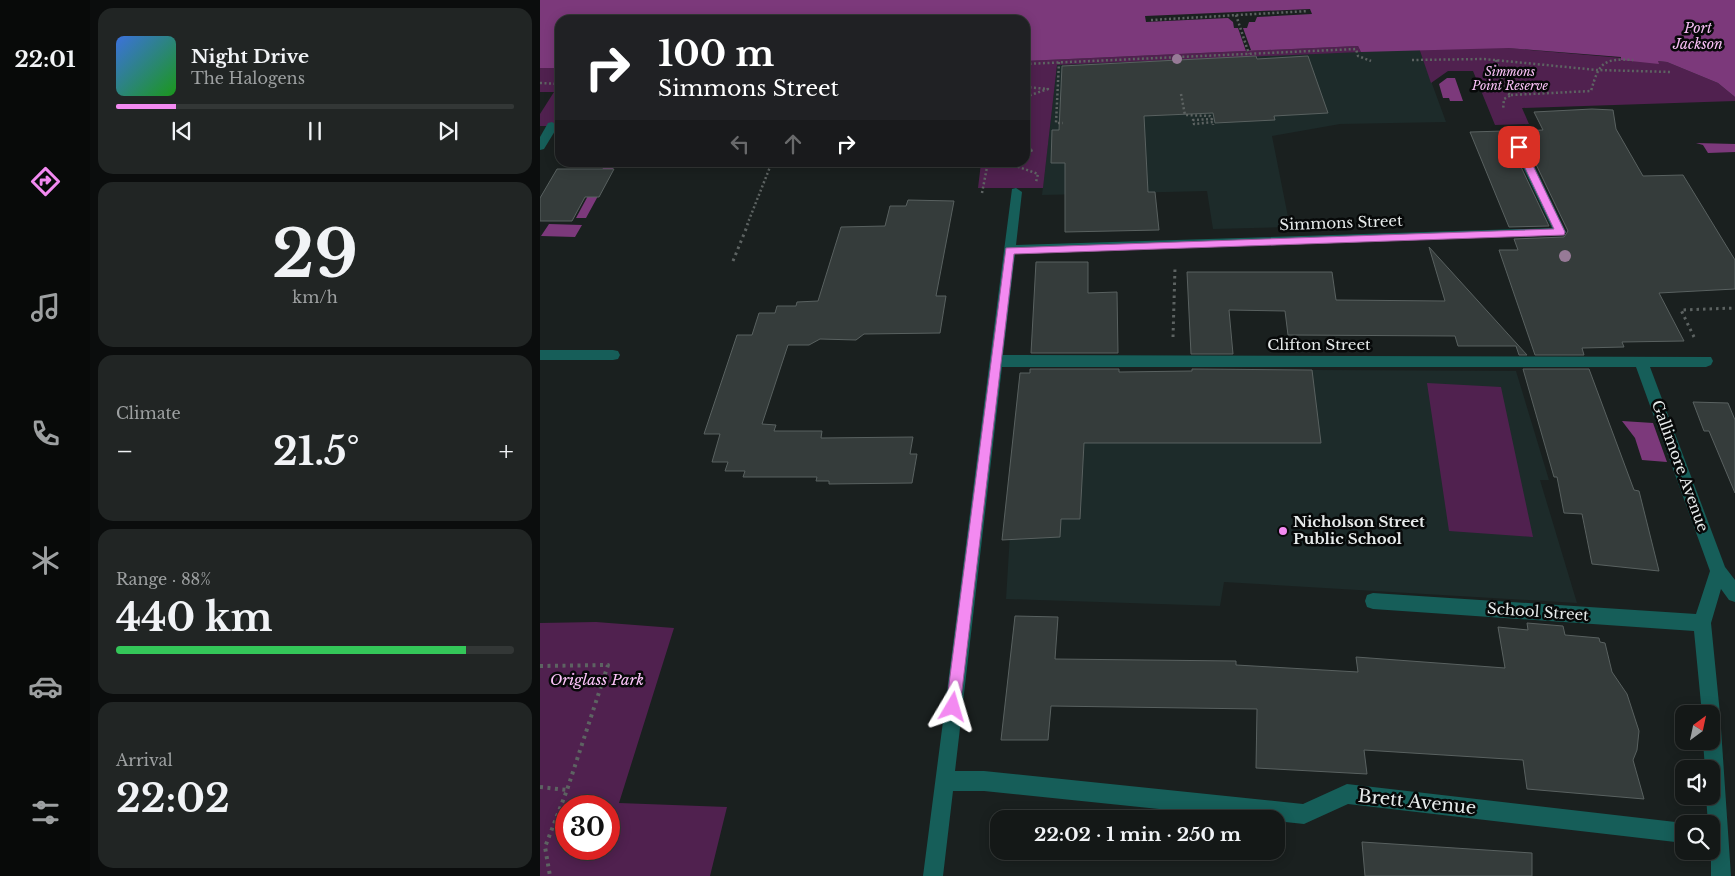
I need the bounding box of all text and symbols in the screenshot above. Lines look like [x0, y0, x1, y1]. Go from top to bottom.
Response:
water label: Port Jackson [1672, 19, 1723, 53]
text: 100 m [658, 32, 774, 75]
icon: right [575, 35, 640, 100]
text: Night Drive [191, 45, 309, 68]
text: 22:01 [14, 46, 76, 73]
park label: Simmons Point Reserve [1471, 64, 1548, 93]
text: The Halogens [191, 68, 305, 88]
text: Simmons Street [658, 75, 839, 102]
icon: previous [168, 117, 196, 145]
icon: pause [301, 117, 329, 145]
icon: next [434, 117, 462, 145]
pin [1498, 126, 1540, 168]
icon: left [726, 130, 754, 158]
icon: ahead [779, 130, 807, 158]
icon: right [832, 130, 860, 158]
icon: arrive [1505, 133, 1533, 161]
icon: directions [28, 164, 63, 199]
street label: Simmons Street [1279, 211, 1403, 234]
text: 29 [272, 214, 358, 295]
text: km/h [292, 287, 338, 307]
icon: music [28, 290, 63, 325]
street label: Clifton Street [1267, 335, 1371, 354]
street label: Gallimore Avenue [1648, 397, 1713, 534]
text: Climate [116, 403, 181, 423]
icon: phone [28, 416, 63, 451]
text: 21.5° [273, 428, 359, 475]
text: − [116, 434, 134, 469]
text: + [499, 434, 514, 469]
place label: Nicholson Street Public School [1293, 512, 1425, 548]
marker: Nicholson Street Public School [1277, 525, 1289, 537]
icon: climate [28, 543, 63, 578]
text: Range · 88% [116, 569, 211, 589]
text: 440 km [116, 594, 273, 641]
street label: School Street [1487, 598, 1590, 625]
icon: car [28, 669, 63, 704]
park label: Origlass Park [550, 670, 644, 689]
position arrow [926, 680, 978, 732]
north arrow [1675, 705, 1720, 750]
map controls [1675, 705, 1720, 860]
text: Arrival [116, 750, 173, 770]
button: sound [1675, 760, 1720, 805]
text: 22:02 [116, 775, 230, 822]
street label: Brett Avenue [1357, 785, 1477, 819]
icon: filters [28, 795, 63, 830]
speed limit sign: 30 [555, 795, 620, 860]
button: search [1675, 815, 1720, 860]
text: 22:02 · 1 min · 250 m [1034, 823, 1241, 846]

